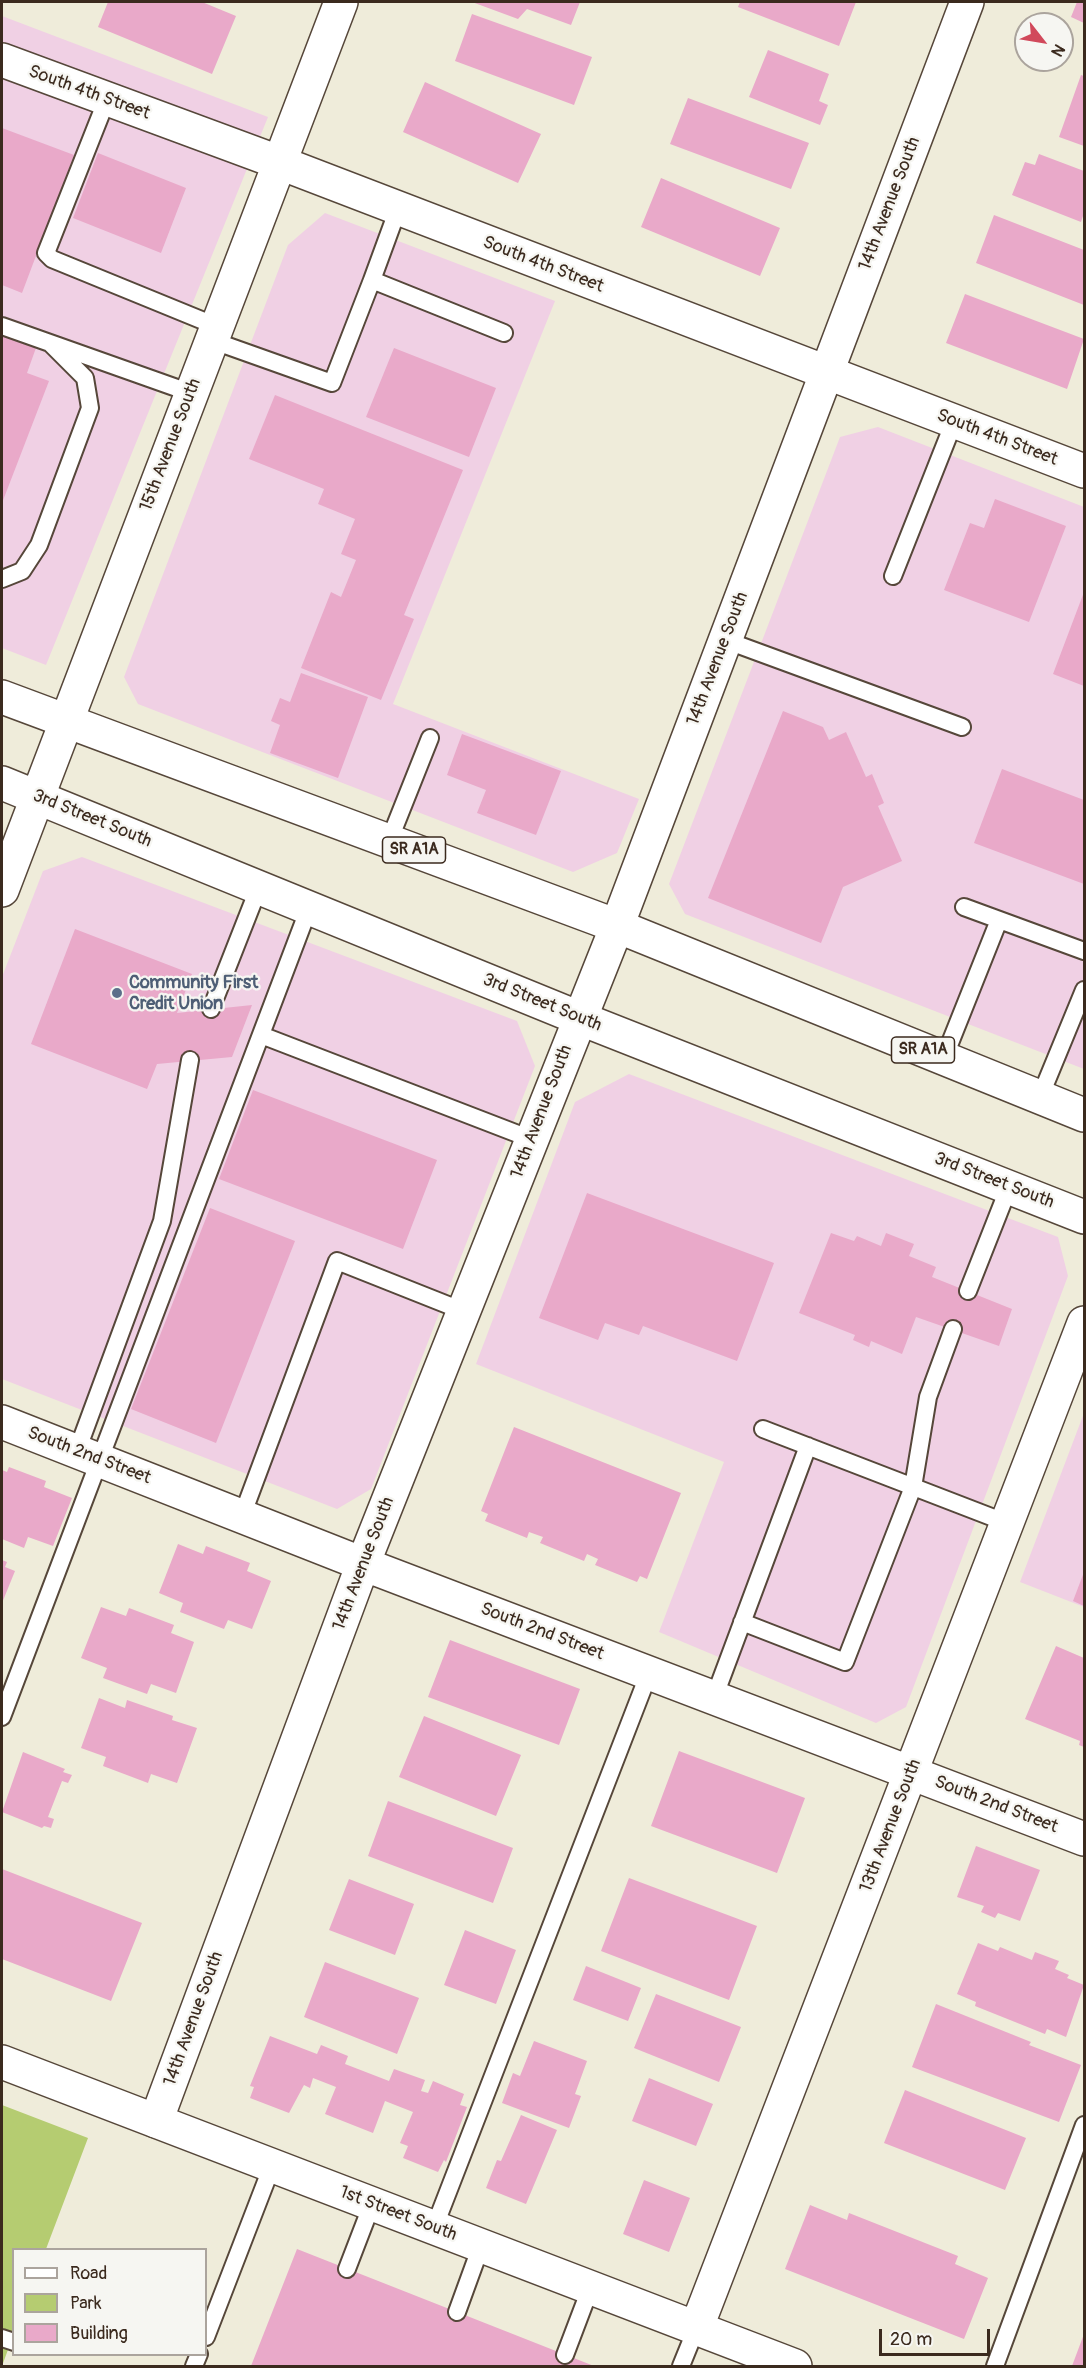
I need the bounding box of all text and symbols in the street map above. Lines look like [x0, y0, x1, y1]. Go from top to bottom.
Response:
north arrow [1014, 12, 1074, 72]
text: N [1046, 40, 1069, 60]
street label: South 4th Street [25, 61, 153, 125]
street label: 14th Avenue South [855, 134, 925, 274]
street label: South 4th Street [480, 232, 606, 298]
street label: 15th Avenue South [136, 376, 206, 514]
street label: South 4th Street [934, 405, 1060, 471]
street label: 14th Avenue South [683, 589, 753, 729]
street label: 3rd Street South [29, 785, 155, 853]
road number: SR A1A [382, 837, 446, 863]
street label: 3rd Street South [479, 969, 605, 1037]
place label: Community First Credit Union [129, 972, 258, 1014]
marker: Community First Credit Union [110, 986, 124, 1000]
road number: SR A1A [892, 1037, 954, 1063]
street label: 14th Avenue South [507, 1042, 577, 1182]
street label: 3rd Street South [931, 1148, 1057, 1214]
street label: South 2nd Street [24, 1423, 154, 1489]
street label: 14th Avenue South [329, 1494, 399, 1634]
street label: South 2nd Street [477, 1599, 607, 1665]
street label: 13th Avenue South [856, 1756, 926, 1896]
street label: South 2nd Street [931, 1772, 1061, 1838]
street label: 14th Avenue South [160, 1949, 228, 2089]
street label: 1st Street South [336, 2182, 460, 2246]
legend [12, 2248, 207, 2356]
text: Road [70, 2262, 107, 2285]
text: Park [70, 2292, 102, 2315]
scale bar [882, 2317, 993, 2355]
text: Building [70, 2322, 128, 2345]
text: 20 m [890, 2328, 932, 2351]

